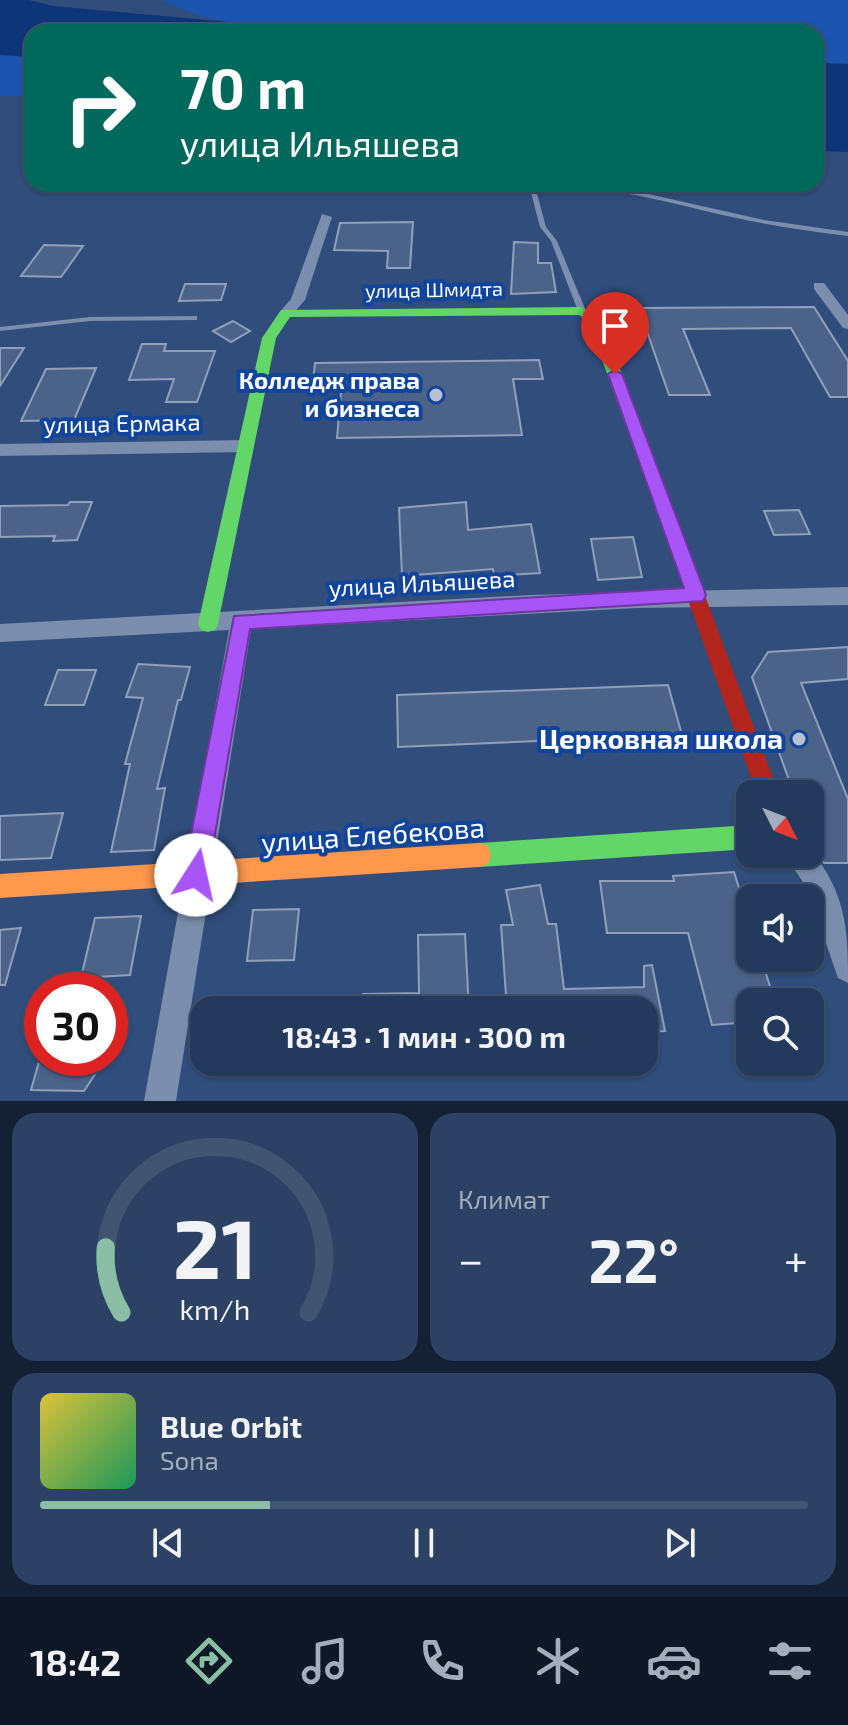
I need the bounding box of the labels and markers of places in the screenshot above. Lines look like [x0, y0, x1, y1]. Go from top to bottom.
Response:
pin [581, 292, 649, 374]
place label: Колледж права и бизнеса [239, 365, 420, 422]
marker: Колледж права и бизнеса [427, 386, 445, 404]
place label: Церковная школа [539, 721, 783, 755]
marker: Церковная школа [790, 730, 808, 748]

